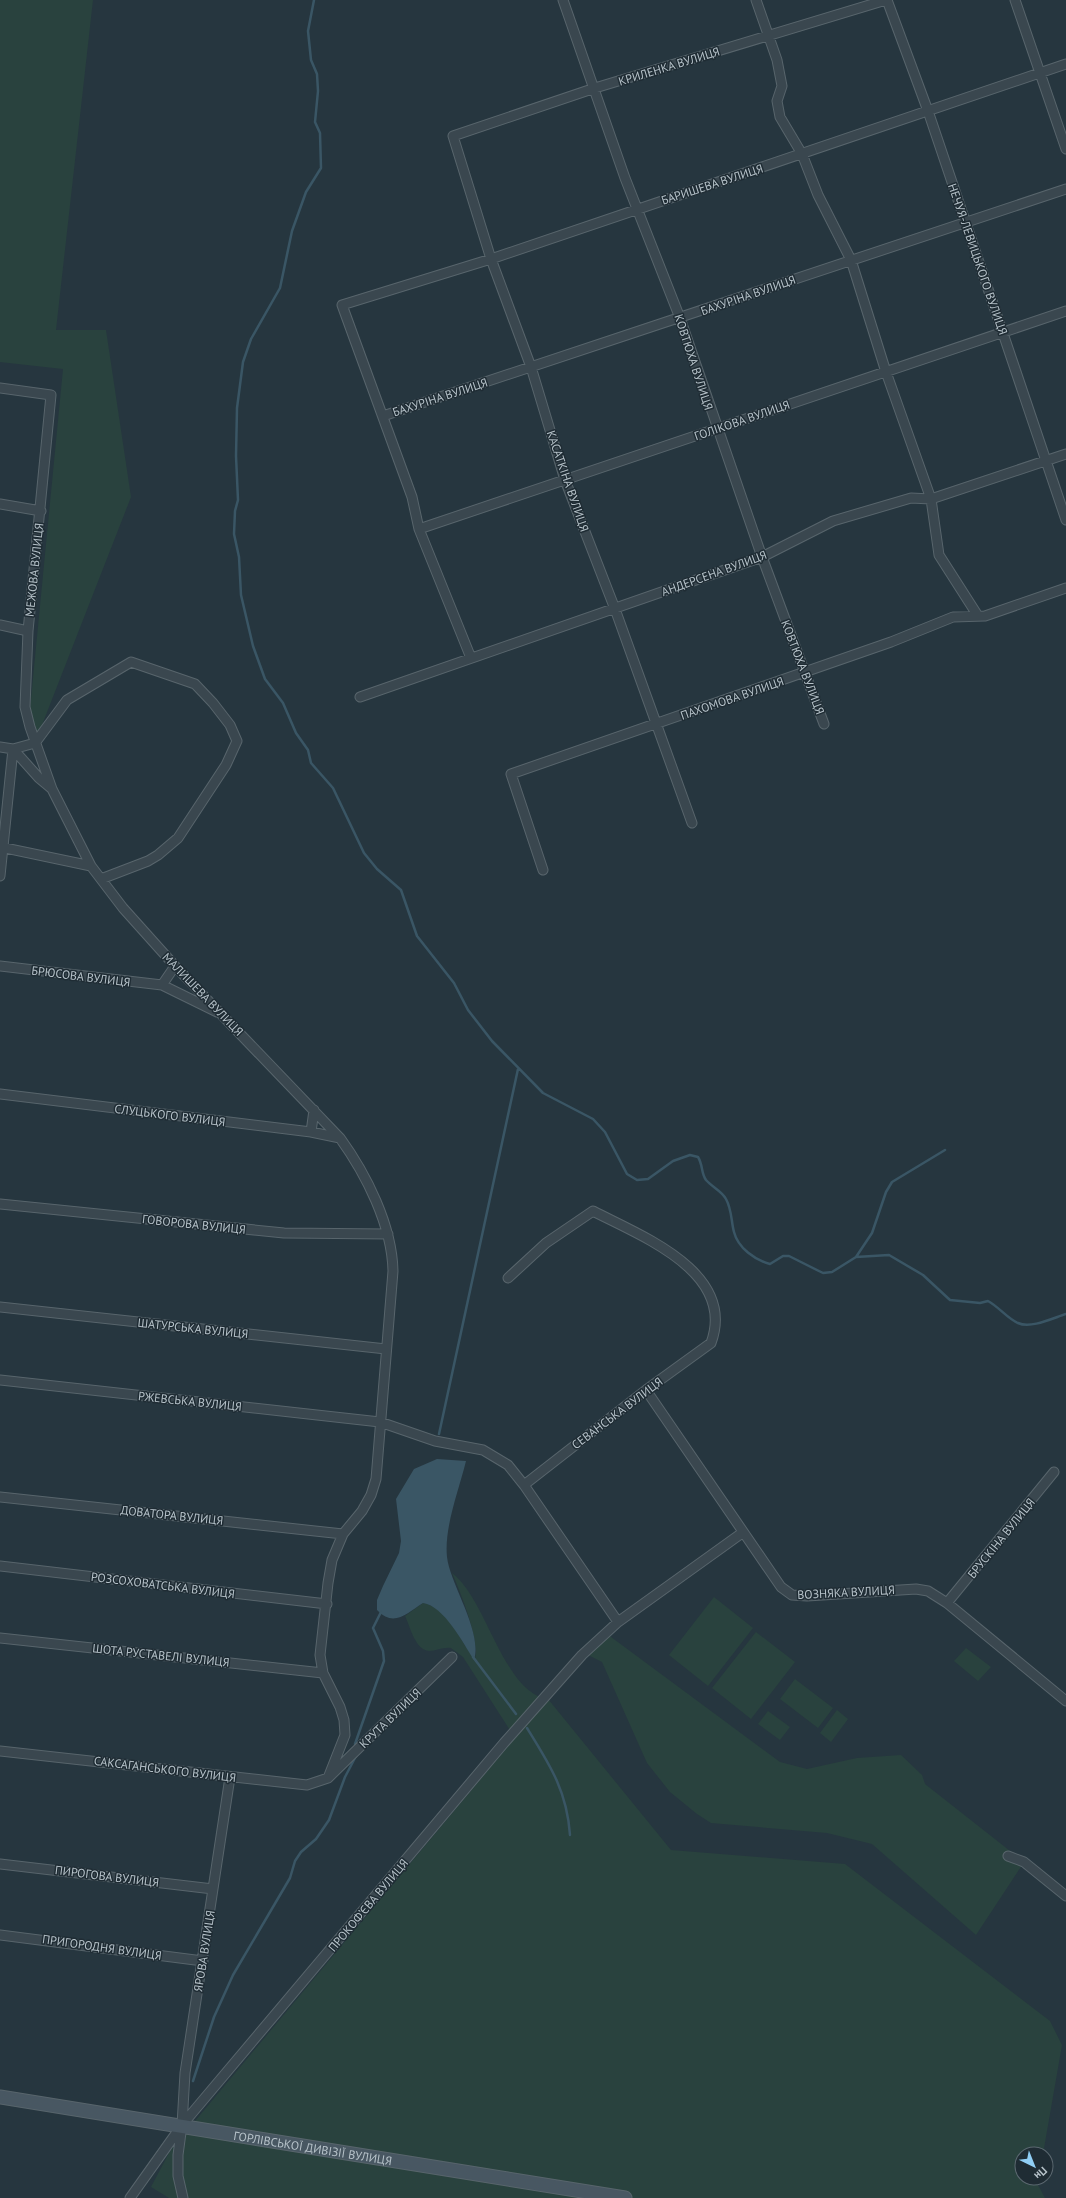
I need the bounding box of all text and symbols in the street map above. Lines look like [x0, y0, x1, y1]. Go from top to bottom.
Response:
street label: КРИЛЕНКА ВУЛИЦЯ [616, 43, 722, 89]
street label: БАРИШЕВА ВУЛИЦЯ [659, 160, 765, 208]
street label: НЕЧУЯ-ЛЕВИЦЬКОГО ВУЛИЦЯ [945, 181, 1011, 337]
street label: БАХУРІНА ВУЛИЦЯ [699, 272, 797, 318]
street label: КОВТЮХА ВУЛИЦЯ [671, 312, 717, 412]
street label: БАХУРІНА ВУЛИЦЯ [390, 375, 490, 419]
street label: ГОЛІКОВА ВУЛИЦЯ [692, 397, 792, 443]
street label: КАСАТКІНА ВУЛИЦЯ [544, 428, 592, 534]
street label: МЕЖОВА ВУЛИЦЯ [22, 522, 46, 618]
street label: АНДЕРСЕНА ВУЛИЦЯ [659, 547, 769, 599]
street label: КОВТЮХА ВУЛИЦЯ [778, 618, 828, 716]
street label: ПАХОМОВА ВУЛИЦЯ [678, 673, 786, 723]
street label: МАЛИШЕВА ВУЛИЦЯ [159, 949, 247, 1039]
street label: БРЮСОВА ВУЛИЦЯ [31, 962, 131, 990]
street label: СЛУЦЬКОГО ВУЛИЦЯ [114, 1101, 226, 1129]
street label: ГОВОРОВА ВУЛИЦЯ [142, 1211, 246, 1237]
street label: ШАТУРСЬКА ВУЛИЦЯ [137, 1315, 249, 1341]
street label: СЕВАНСЬКА ВУЛИЦЯ [569, 1374, 665, 1452]
street label: РЖЕВСЬКА ВУЛИЦЯ [137, 1388, 243, 1414]
street label: БРУСКІНА ВУЛИЦЯ [964, 1495, 1038, 1581]
street label: ДОВАТОРА ВУЛИЦЯ [120, 1502, 224, 1528]
street label: РОЗСОХОВАТСЬКА ВУЛИЦЯ [90, 1569, 236, 1601]
street label: ВОЗНЯКА ВУЛИЦЯ [797, 1582, 895, 1602]
street label: ШОТА РУСТАВЕЛІ ВУЛИЦЯ [92, 1640, 230, 1670]
street label: КРУТА ВУЛИЦЯ [356, 1685, 424, 1751]
street label: САКСАГАНСЬКОГО ВУЛИЦЯ [93, 1753, 237, 1785]
street label: ПРОКОФ’ЄВА ВУЛИЦЯ [325, 1856, 411, 1954]
street label: ПИРОГОВА ВУЛИЦЯ [54, 1862, 160, 1890]
street label: ЯРОВА ВУЛИЦЯ [190, 1909, 218, 1993]
street label: ПРИГОРОДНЯ ВУЛИЦЯ [41, 1931, 163, 1963]
street label: ГОРЛІВСЬКОЇ ДИВІЗІЇ ВУЛИЦЯ [233, 2127, 393, 2168]
north arrow [1014, 2146, 1054, 2186]
text: Пн [1031, 2164, 1050, 2183]

